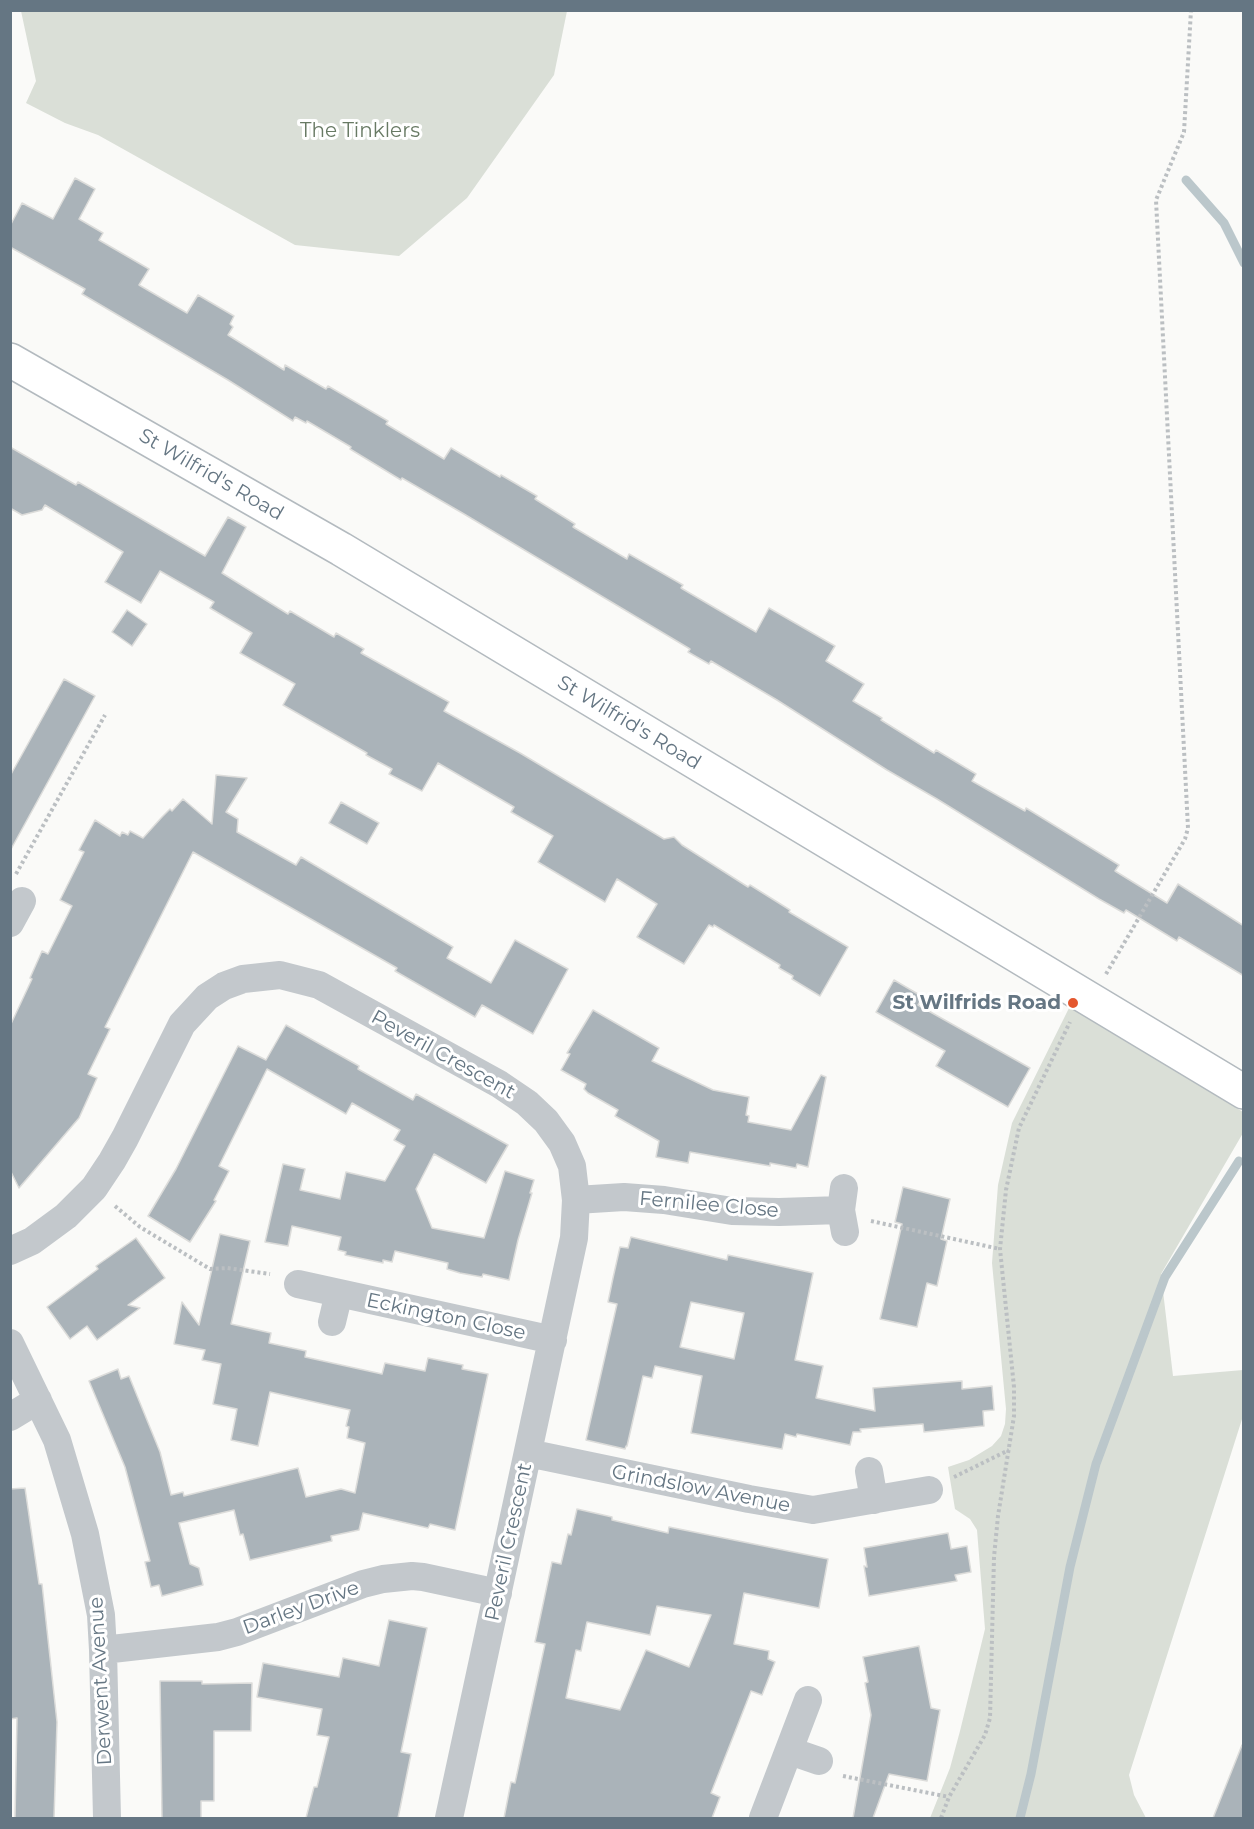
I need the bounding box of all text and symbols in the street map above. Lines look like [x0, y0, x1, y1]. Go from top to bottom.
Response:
park label: The Tinklers [300, 119, 420, 143]
street label: St Wilfrid's Road [134, 424, 288, 526]
street label: St Wilfrid's Road [553, 671, 705, 775]
place label: St Wilfrids Road [892, 991, 1061, 1015]
marker: St Wilfrids Road [1066, 996, 1080, 1010]
street label: Peveril Crescent [367, 1005, 519, 1105]
street label: Fernilee Close [638, 1187, 780, 1223]
street label: Eckington Close [364, 1288, 528, 1346]
street label: Grindslow Avenue [610, 1460, 792, 1518]
street label: Peveril Crescent [481, 1461, 537, 1623]
street label: Darley Drive [240, 1576, 362, 1640]
street label: Derwent Avenue [85, 1596, 117, 1766]

